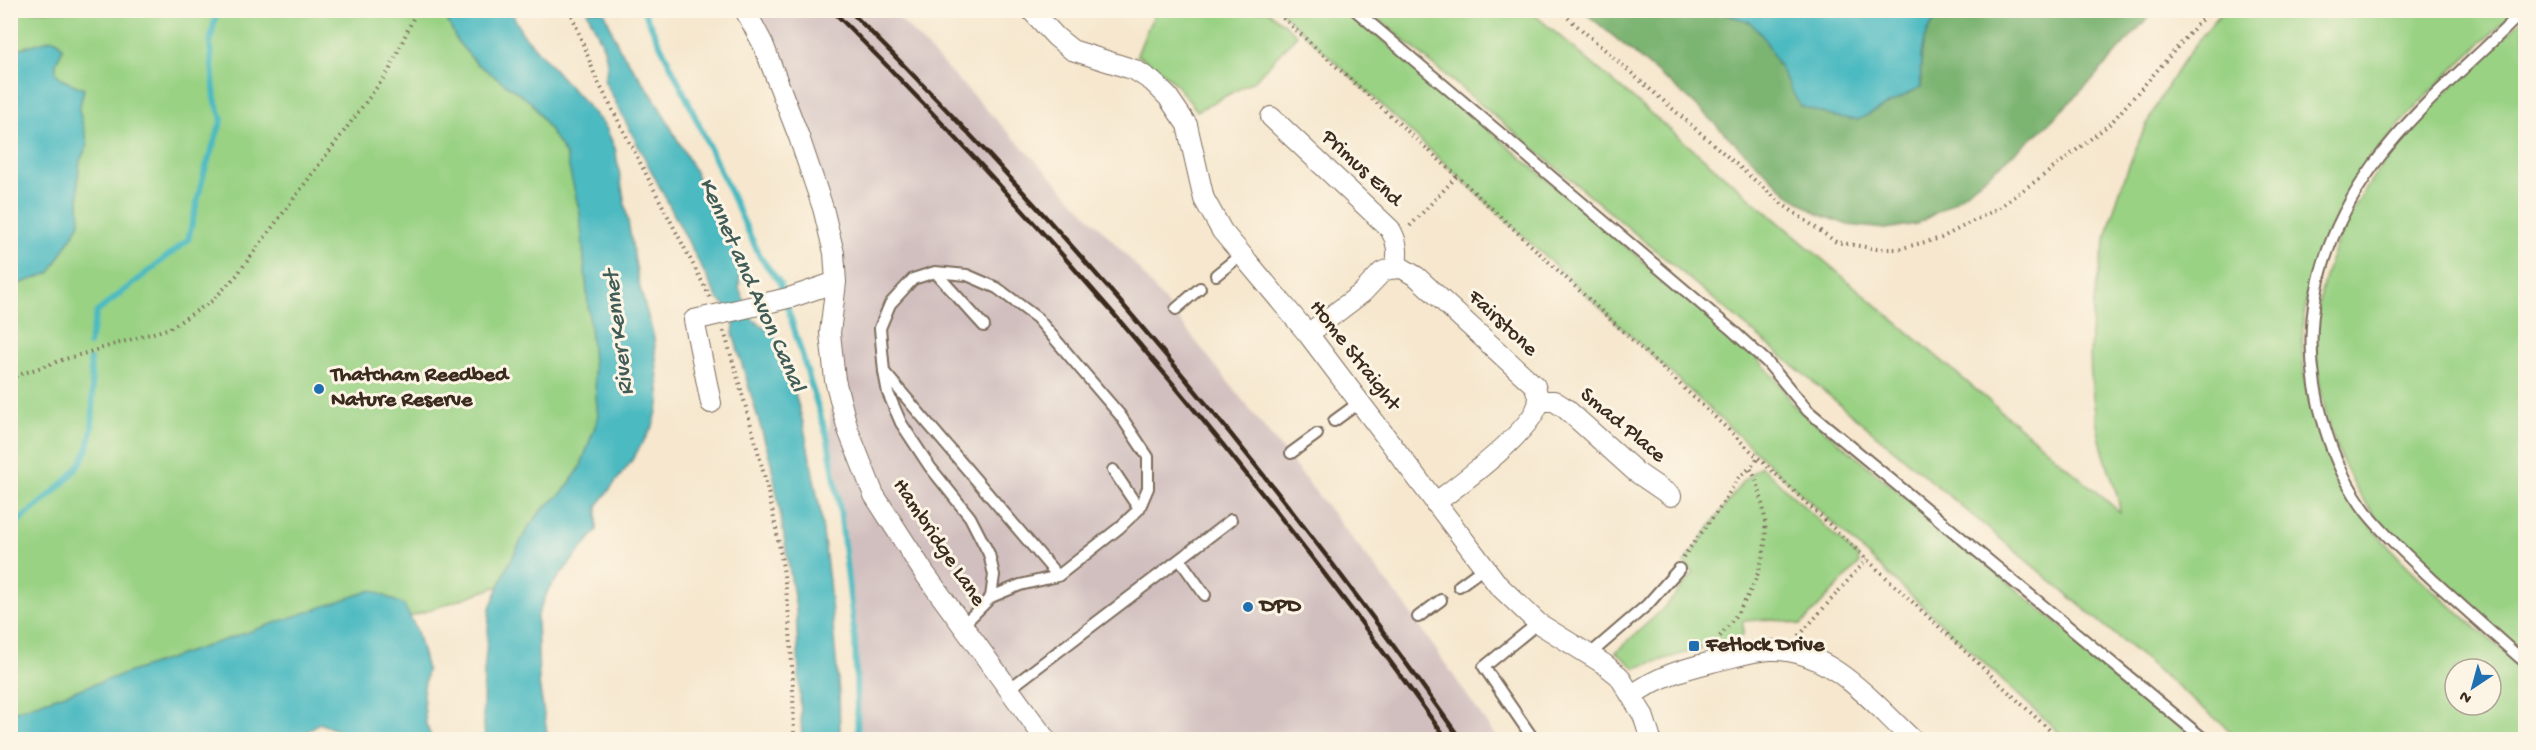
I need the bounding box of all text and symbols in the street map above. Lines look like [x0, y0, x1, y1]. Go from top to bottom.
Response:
street label: Primus End [1314, 124, 1408, 214]
water label: Kennet and Avon Canal [691, 173, 812, 398]
water label: River Kennet [597, 265, 642, 397]
street label: Fairstone [1461, 284, 1543, 363]
street label: Home Straight [1303, 295, 1407, 418]
place label: Thatcham Reedbed Nature Reserve [329, 363, 510, 414]
marker: Thatcham Reedbed Nature Reserve [312, 382, 326, 396]
street label: Smad Place [1574, 383, 1671, 470]
street label: Hambridge Lane [886, 474, 991, 612]
place label: DPD [1258, 594, 1301, 620]
marker: DPD [1241, 600, 1255, 614]
place label: Fetlock Drive [1705, 633, 1825, 659]
marker: Fetlock Drive [1687, 639, 1701, 653]
north arrow [2443, 657, 2503, 717]
text: N [2456, 685, 2476, 707]

